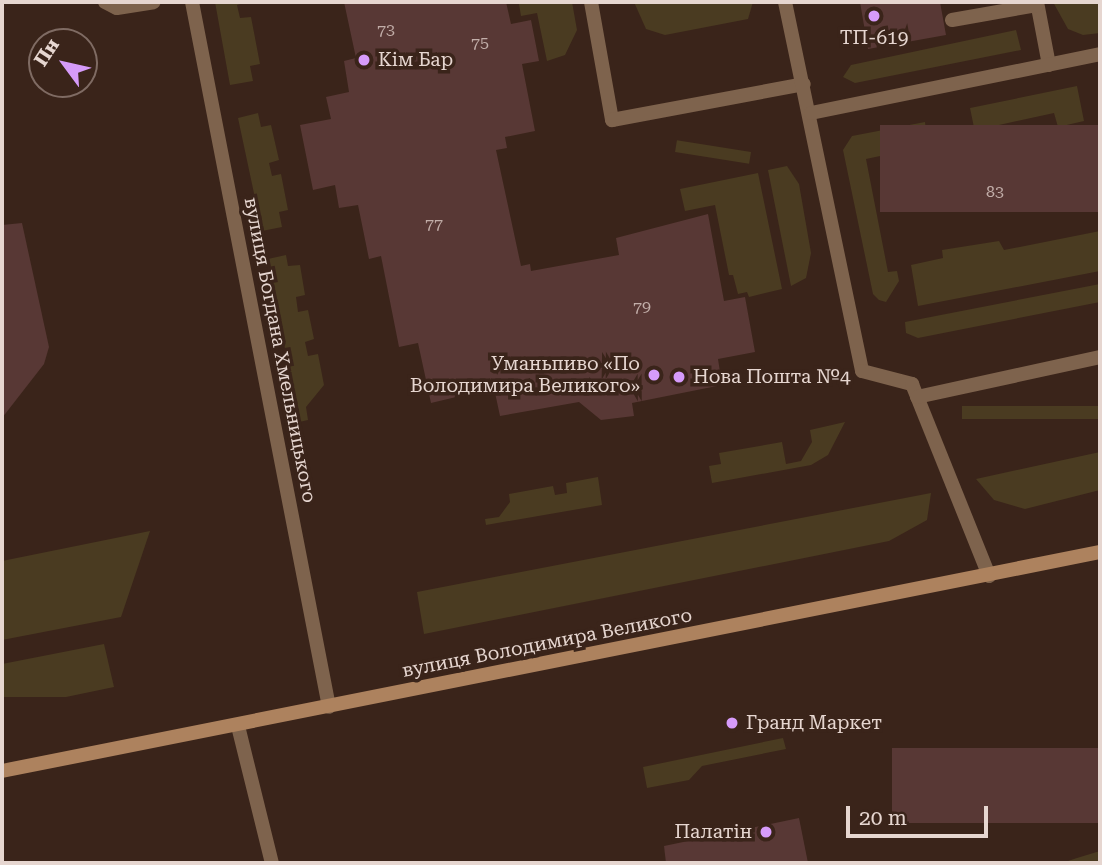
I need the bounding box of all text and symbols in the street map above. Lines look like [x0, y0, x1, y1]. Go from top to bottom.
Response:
marker: ТП-619 [866, 8, 882, 24]
house number: 73 [377, 20, 395, 40]
place label: ТП-619 [840, 27, 908, 49]
north arrow [28, 28, 98, 98]
house number: 75 [471, 33, 489, 53]
text: Пн [29, 34, 64, 71]
place label: Кім Бар [378, 49, 453, 71]
marker: Кім Бар [356, 52, 372, 68]
house number: 83 [986, 182, 1004, 202]
street label: вулиця Богдана Хмельницького [239, 195, 321, 505]
house number: 77 [425, 214, 443, 234]
house number: 79 [633, 297, 651, 317]
place label: Уманьпиво «По Володимира Великого» [410, 353, 640, 397]
place label: Нова Пошта №4 [693, 366, 851, 388]
marker: Уманьпиво «По Володимира Великого» [646, 367, 662, 383]
marker: Нова Пошта №4 [671, 369, 687, 385]
street label: вулиця Володимира Великого [400, 604, 694, 682]
place label: Гранд Маркет [746, 712, 882, 734]
marker: Гранд Маркет [724, 715, 740, 731]
scale bar [850, 792, 992, 836]
text: 20 m [859, 806, 907, 830]
place label: Палатін [674, 821, 752, 843]
marker: Палатін [758, 824, 774, 840]

